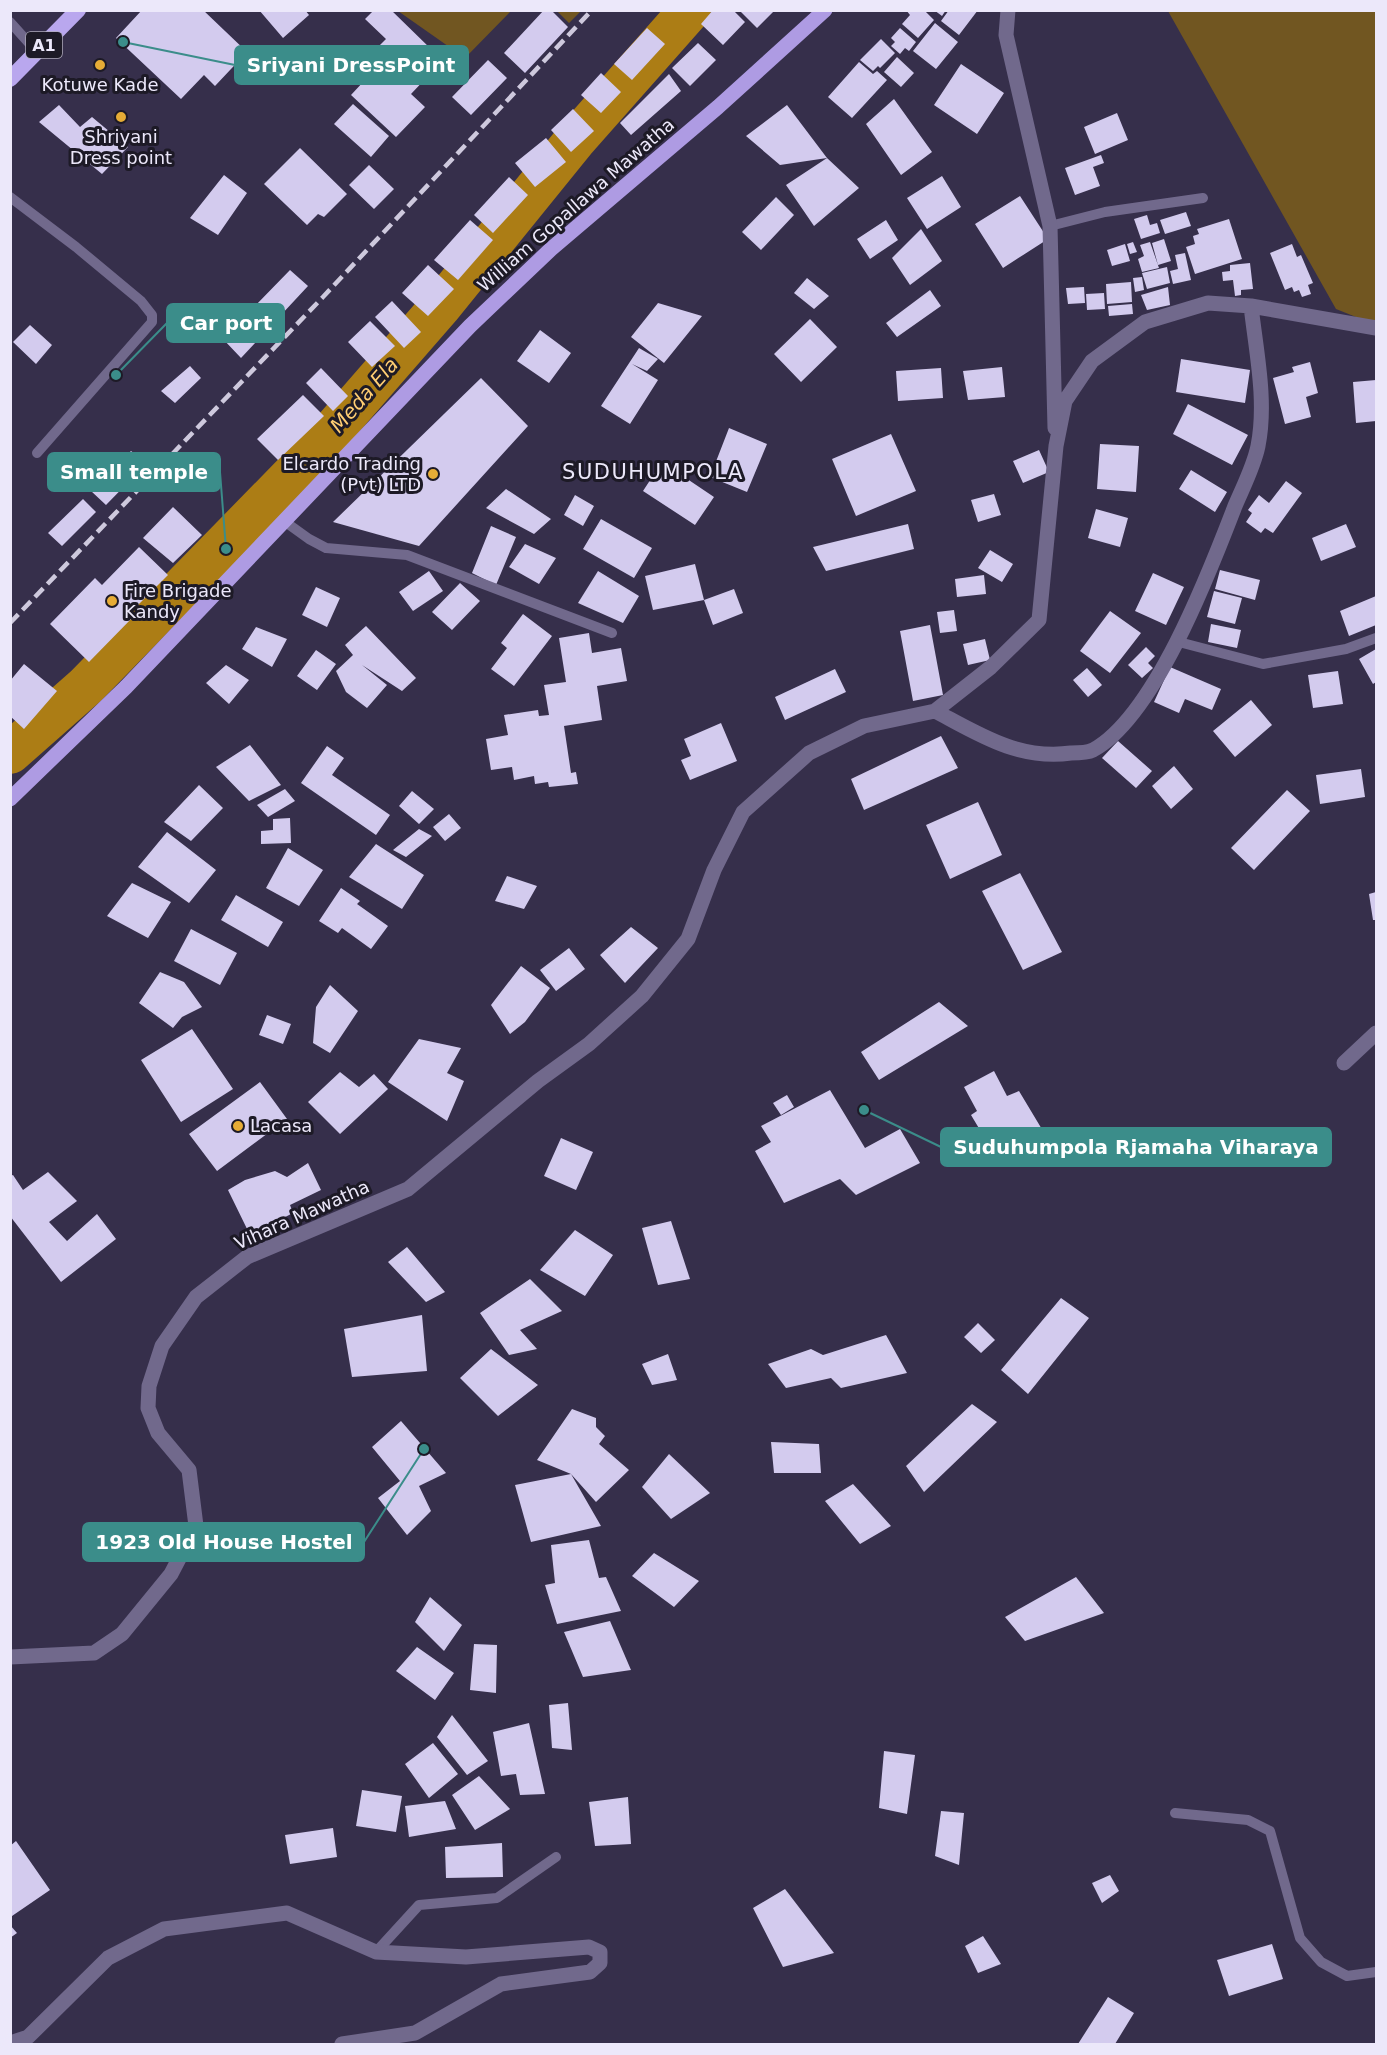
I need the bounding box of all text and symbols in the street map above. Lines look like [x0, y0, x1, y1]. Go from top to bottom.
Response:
road number: A1 [26, 32, 62, 58]
callout: Sriyani DressPoint [235, 46, 468, 84]
text: Sriyani DressPoint [247, 53, 456, 77]
marker: Kotuwe Kade [93, 58, 107, 72]
place label: Kotuwe Kade [42, 74, 158, 95]
marker: Shriyani Dress point [114, 110, 128, 124]
street label: William Gopallawa Mawatha [473, 114, 678, 296]
place label: Shriyani Dress point [70, 126, 172, 168]
callout: Car port [167, 304, 284, 342]
text: Car port [180, 311, 273, 335]
water label: Meda Ela [325, 353, 403, 437]
callout: Small temple [48, 453, 220, 491]
place label: Elcardo Trading (Pvt) LTD [282, 453, 421, 495]
text: Small temple [60, 460, 208, 484]
district label: SUDUHUMPOLA [562, 460, 744, 484]
marker: Elcardo Trading (Pvt) LTD [426, 467, 440, 481]
place label: Fire Brigade Kandy [124, 580, 232, 622]
marker: Fire Brigade Kandy [105, 594, 119, 608]
place label: Lacasa [250, 1115, 312, 1136]
marker: Lacasa [231, 1119, 245, 1133]
callout: Suduhumpola Rjamaha Viharaya [941, 1128, 1331, 1166]
text: Suduhumpola Rjamaha Viharaya [953, 1135, 1319, 1159]
street label: Vihara Mawatha [231, 1175, 372, 1254]
callout: 1923 Old House Hostel [83, 1523, 364, 1561]
text: 1923 Old House Hostel [95, 1530, 353, 1554]

